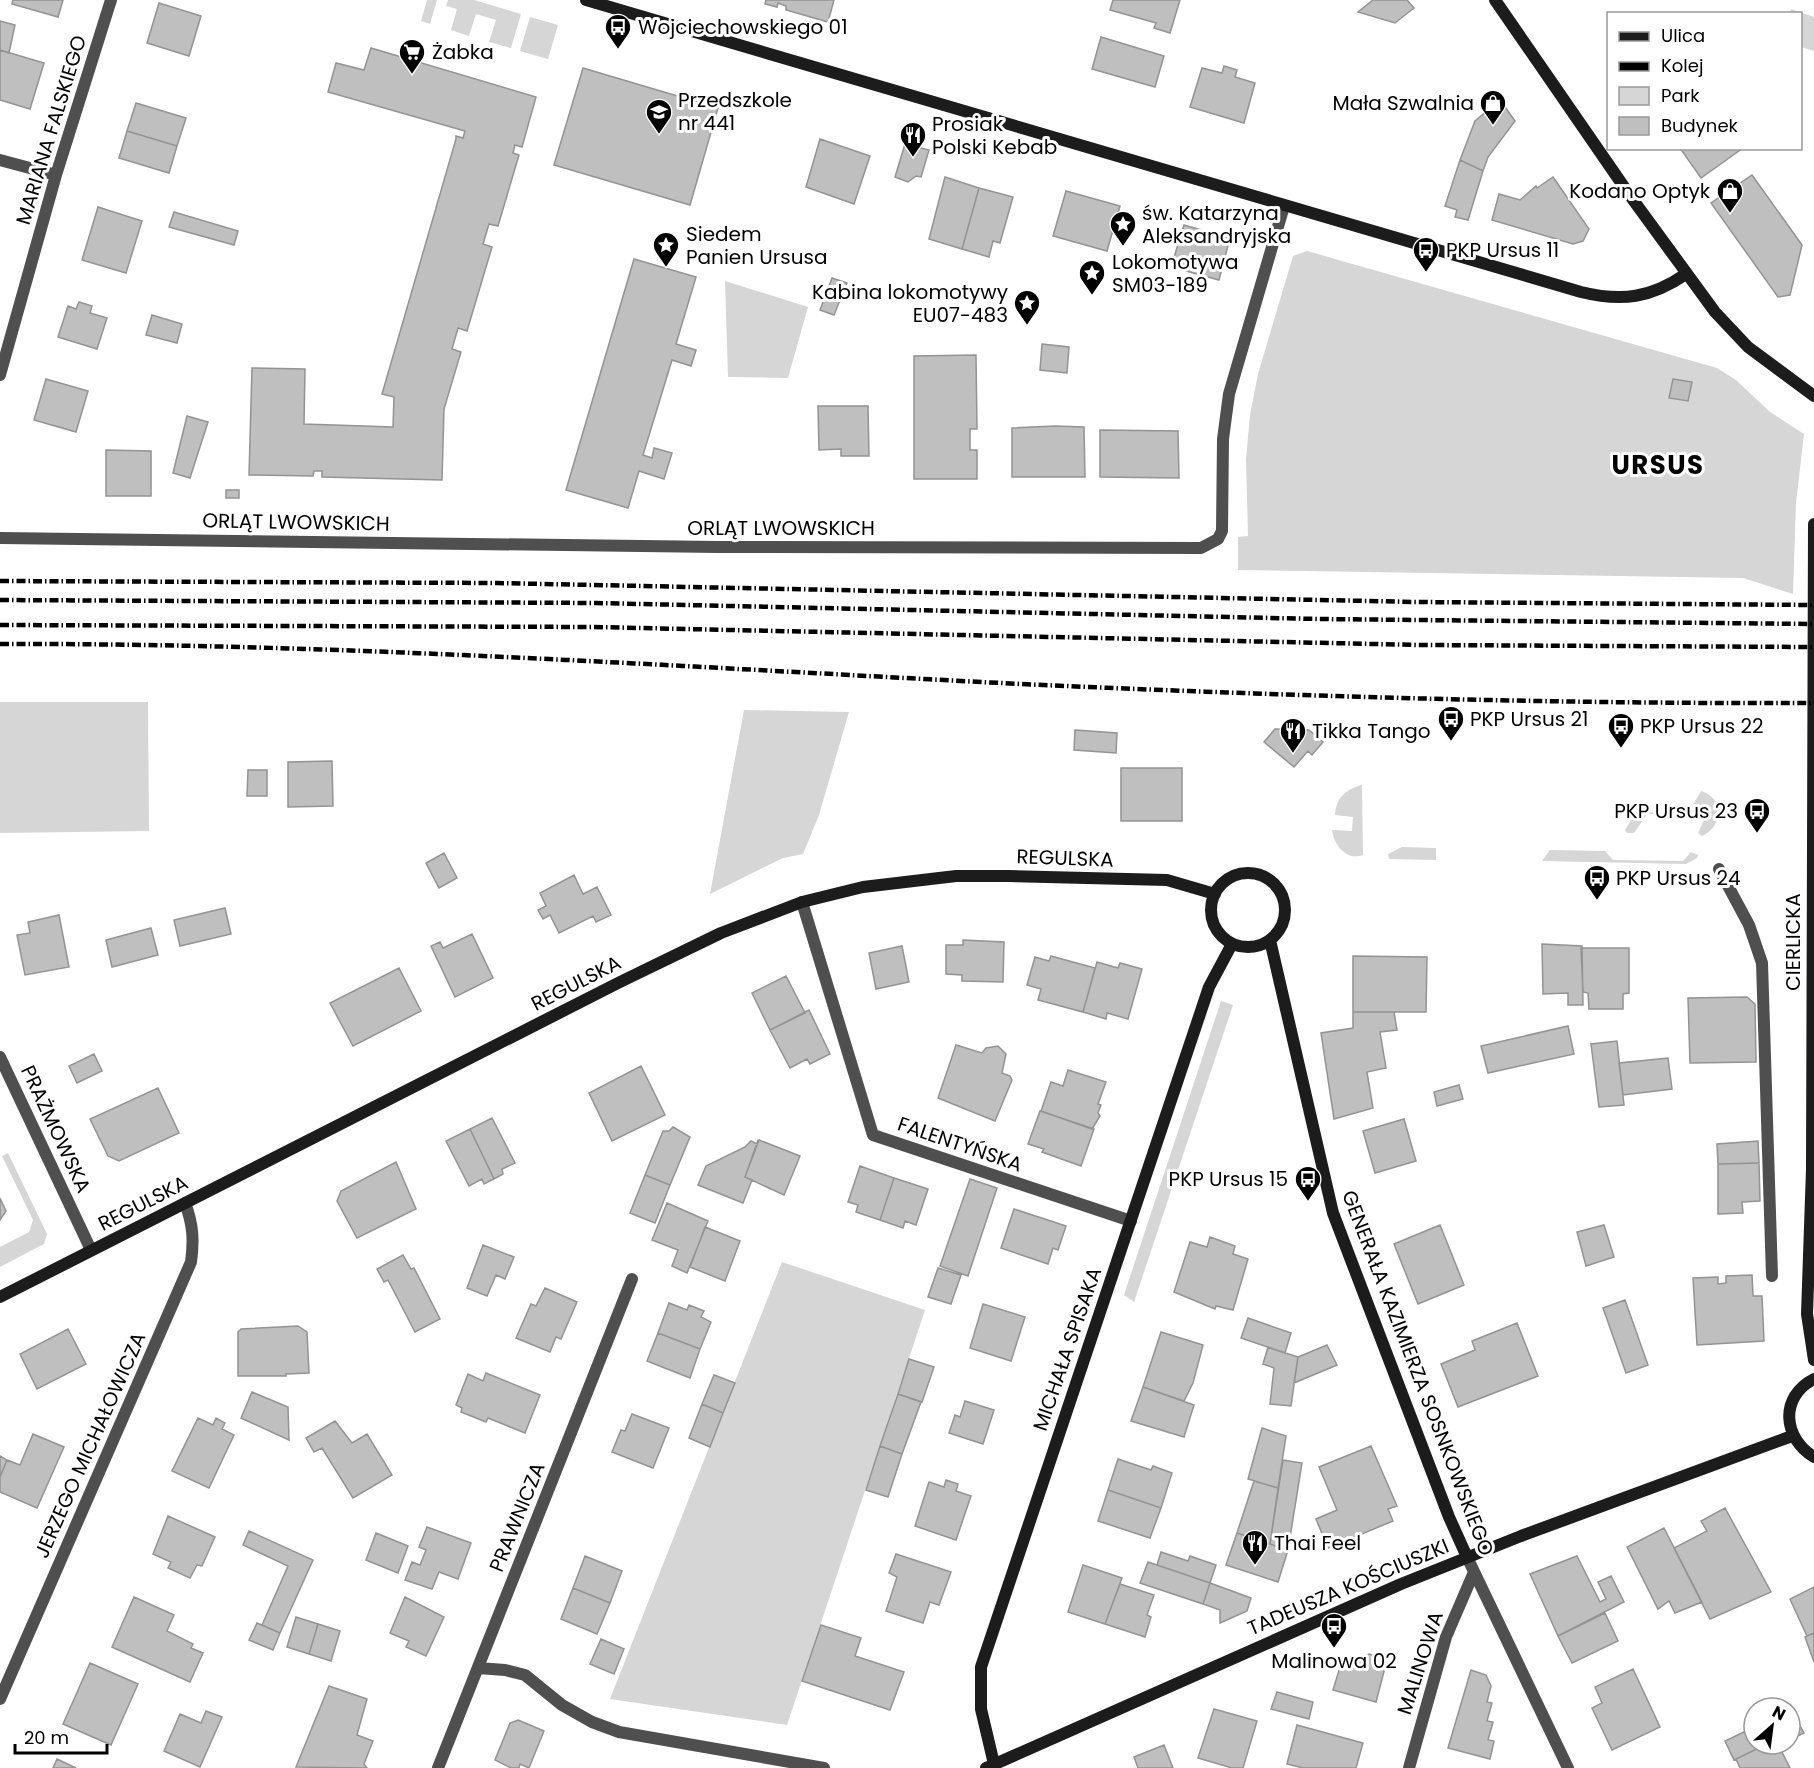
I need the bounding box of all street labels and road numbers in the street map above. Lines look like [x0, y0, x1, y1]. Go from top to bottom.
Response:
street label: MARIANA FALSKIEGO [9, 32, 93, 228]
street label: ORLĄT LWOWSKICH [202, 506, 390, 538]
street label: ORLĄT LWOWSKICH [687, 514, 875, 542]
street label: REGULSKA [1016, 842, 1114, 874]
street label: CIERLICKA [1779, 893, 1807, 991]
street label: REGULSKA [526, 948, 626, 1018]
street label: PRAŻMOWSKA [14, 1061, 98, 1197]
street label: FALENTYŃSKA [894, 1110, 1026, 1178]
street label: REGULSKA [93, 1168, 193, 1238]
street label: GENERAŁA KAZIMIERZA SOSNKOWSKIEGO [1335, 1186, 1501, 1560]
street label: MICHAŁA SPISAKA [1026, 1263, 1108, 1435]
street label: JERZEGO MICHAŁOWICZA [28, 1328, 152, 1562]
street label: PRAWNICZA [482, 1458, 552, 1576]
street label: TADEUSZA KOŚCIUSZKI [1243, 1532, 1453, 1642]
street label: MALINOWA [1390, 1608, 1450, 1718]

